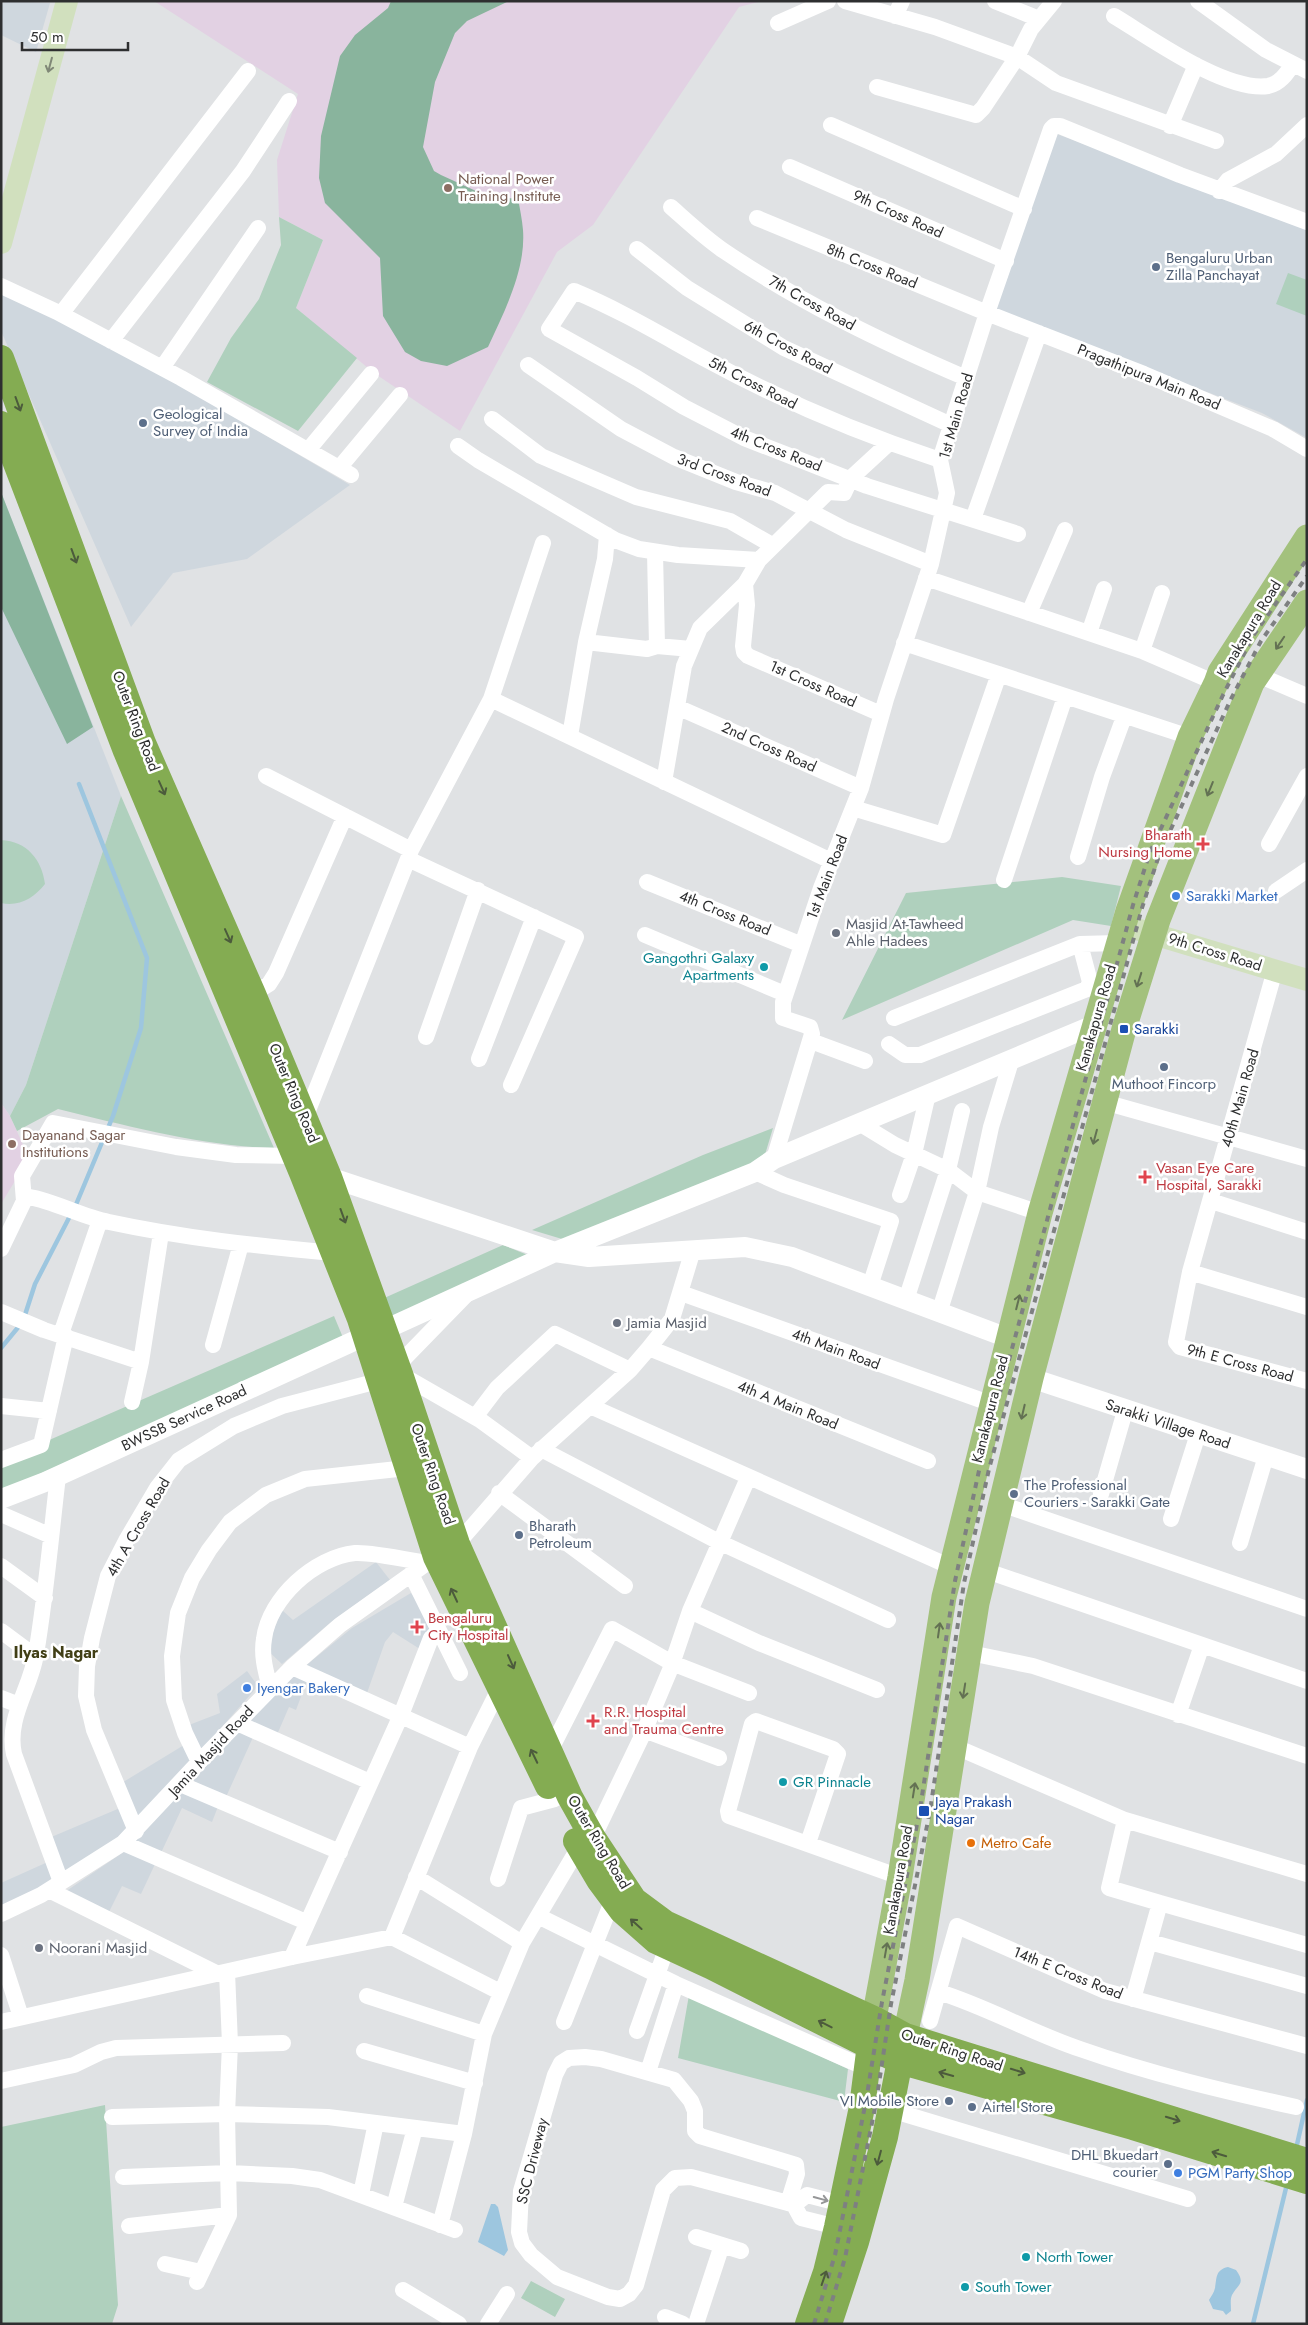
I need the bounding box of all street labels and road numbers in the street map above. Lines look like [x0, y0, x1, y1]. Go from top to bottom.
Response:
street label: 9th Cross Road [849, 184, 947, 244]
street label: 8th Cross Road [823, 238, 921, 294]
street label: 7th Cross Road [765, 270, 859, 336]
street label: 6th Cross Road [740, 315, 836, 379]
street label: Pragathipura Main Road [1074, 338, 1224, 416]
street label: 5th Cross Road [705, 351, 801, 415]
street label: 1st Main Road [933, 370, 979, 462]
street label: 4th Cross Road [727, 421, 825, 477]
street label: 3rd Cross Road [674, 448, 774, 502]
street label: Kanakapura Road [1211, 576, 1287, 682]
street label: 1st Cross Road [766, 655, 860, 713]
street label: Outer Ring Road [107, 667, 165, 775]
street label: 2nd Cross Road [718, 716, 820, 778]
street label: 1st Main Road [801, 832, 853, 922]
street label: 4th Cross Road [676, 885, 774, 941]
street label: 9th Cross Road [1165, 927, 1265, 977]
street label: Kanakapura Road [1070, 962, 1122, 1074]
street label: Outer Ring Road [263, 1040, 325, 1146]
street label: 40th Main Road [1215, 1046, 1265, 1150]
street label: 4th Main Road [789, 1323, 883, 1375]
street label: 9th E Cross Road [1184, 1338, 1296, 1388]
street label: Kanakapura Road [966, 1353, 1014, 1465]
street label: 4th A Main Road [734, 1375, 842, 1435]
street label: BWSSB Service Road [118, 1379, 250, 1457]
street label: Sarakki Village Road [1103, 1393, 1233, 1455]
street label: Outer Ring Road [405, 1420, 461, 1528]
street label: 4th A Cross Road [101, 1473, 175, 1581]
street label: Jamia Masjid Road [162, 1701, 259, 1803]
street label: Outer Ring Road [562, 1791, 636, 1893]
street label: Kanakapura Road [878, 1824, 918, 1936]
street label: 14th E Cross Road [1010, 1941, 1126, 2005]
street label: Outer Ring Road [898, 2023, 1006, 2077]
street label: SSC Driveway [511, 2115, 553, 2206]

